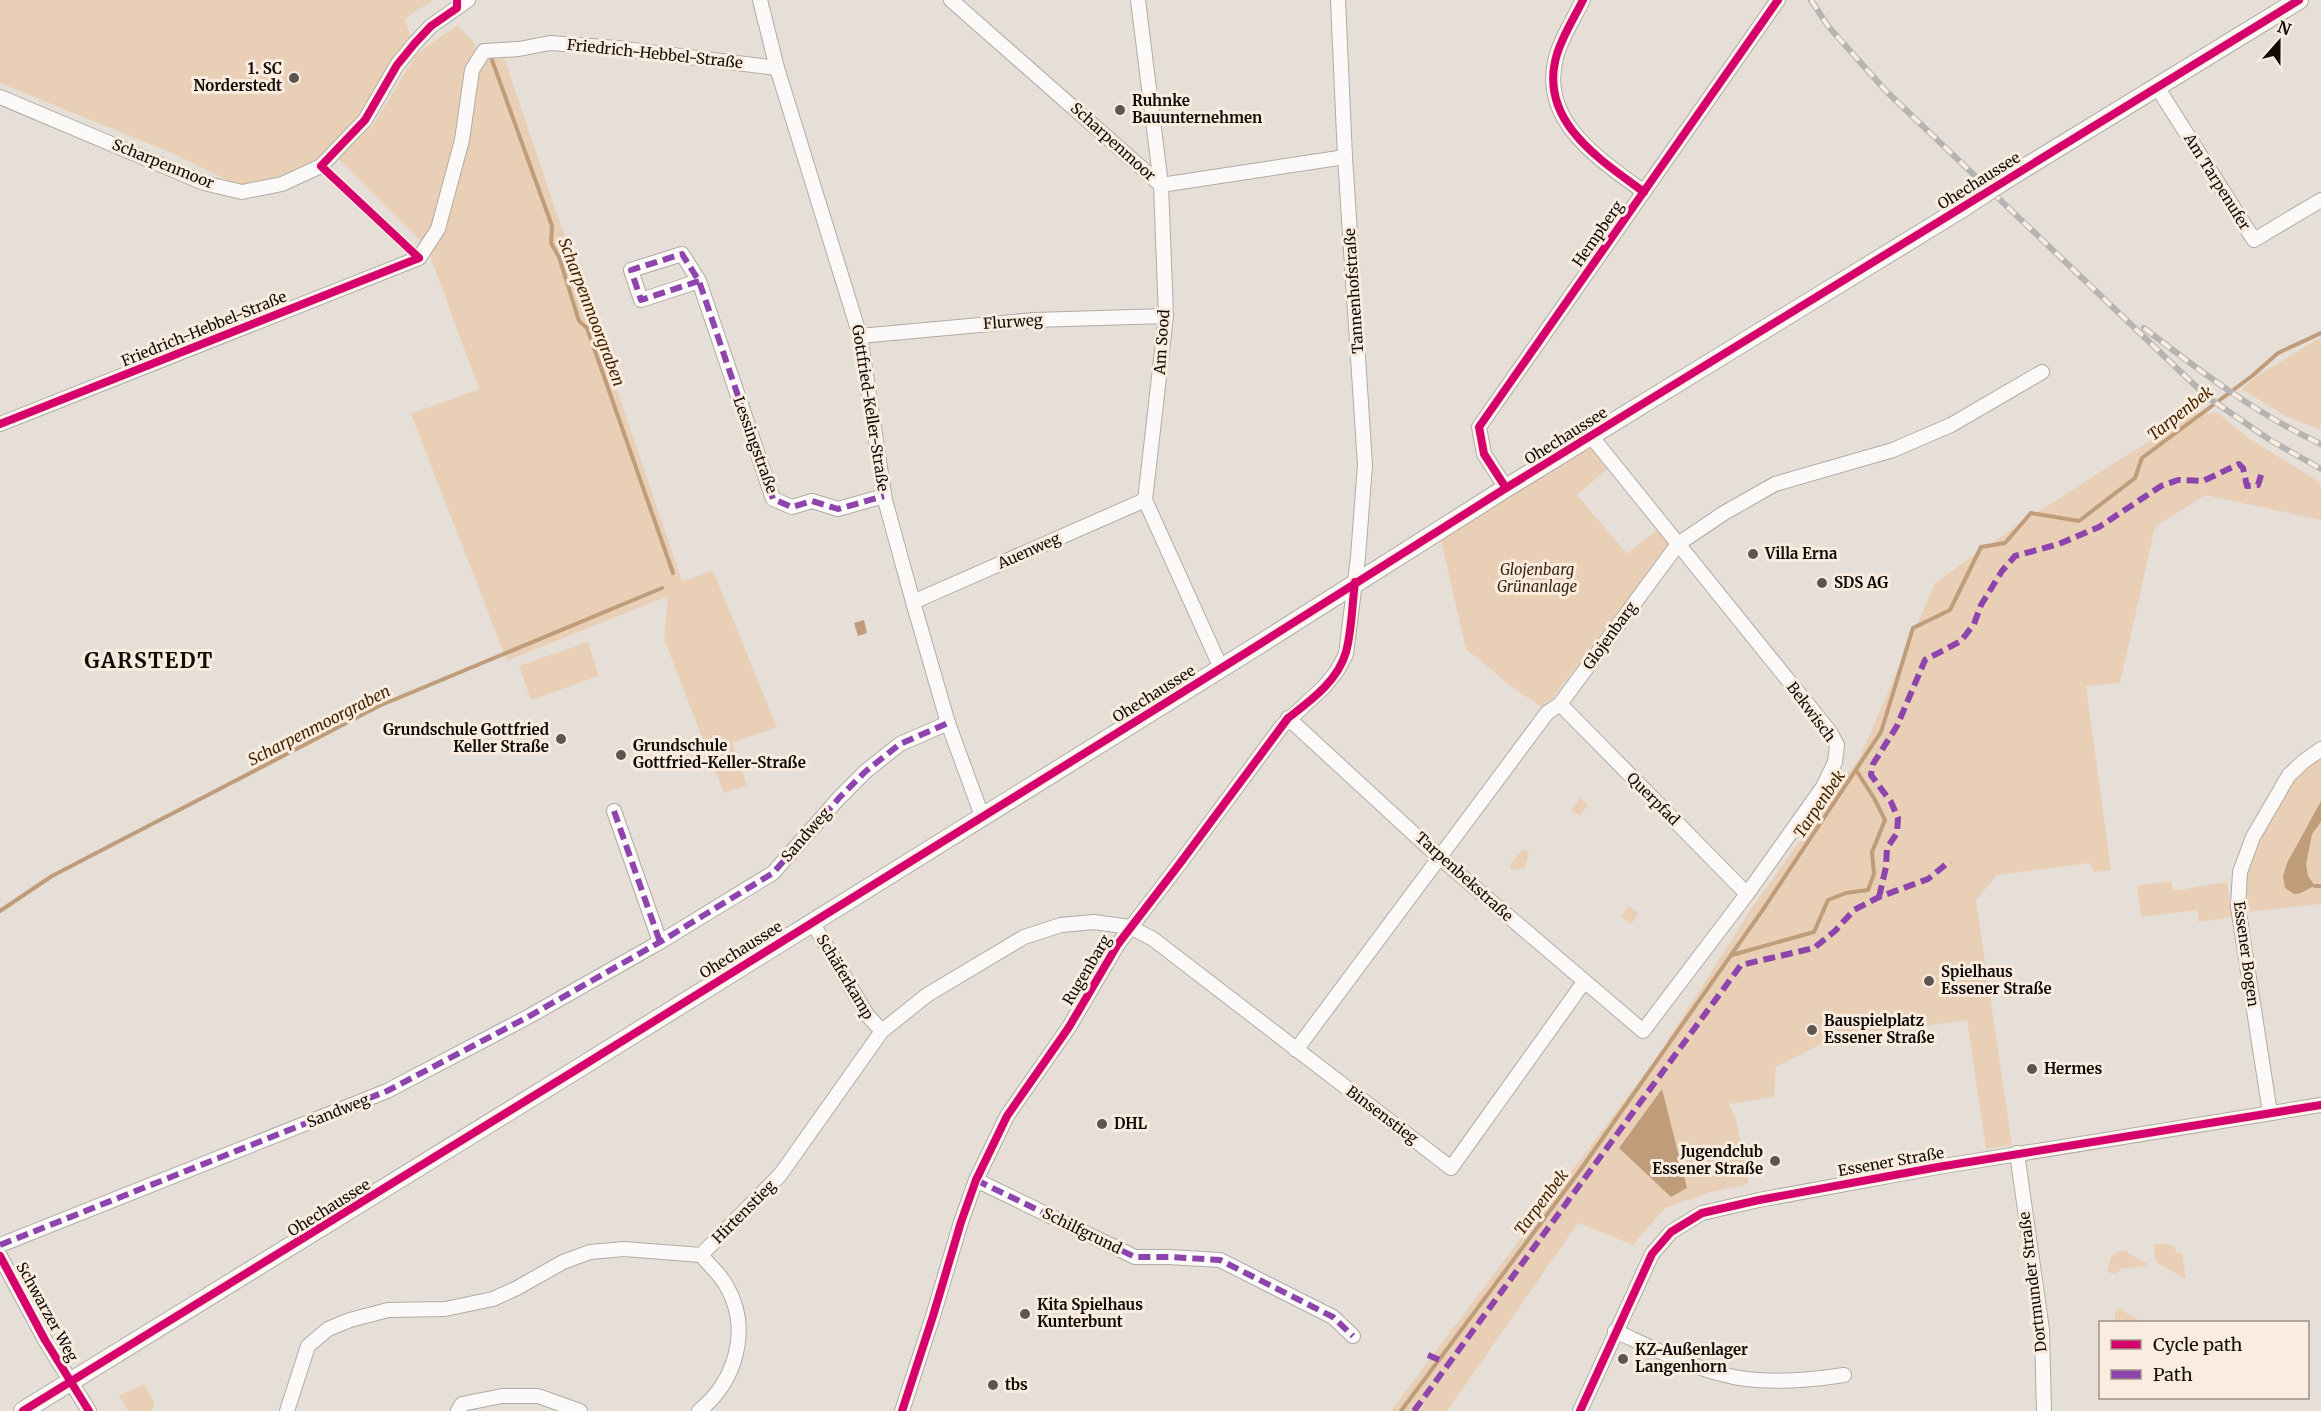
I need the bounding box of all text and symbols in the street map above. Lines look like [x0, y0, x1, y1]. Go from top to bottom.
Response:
north arrow [2249, 12, 2309, 72]
text: N [2275, 16, 2294, 40]
street label: Friedrich-Hebbel-Straße [566, 35, 744, 72]
place label: 1. SC Norderstedt [194, 59, 282, 95]
marker: 1. SC Norderstedt [287, 71, 301, 85]
place label: Ruhnke Bauunternehmen [1132, 91, 1262, 127]
street label: Scharpenmoor [1067, 98, 1160, 185]
marker: Ruhnke Bauunternehmen [1113, 103, 1127, 117]
street label: Am Tarpenufer [2180, 129, 2255, 234]
street label: Scharpenmoor [110, 134, 217, 193]
street label: Ohechaussee [1934, 148, 2024, 213]
street label: Hempberg [1568, 197, 1627, 270]
street label: Tannenhofstraße [1340, 228, 1367, 354]
water label: Scharpenmoorgraben [555, 235, 629, 389]
street label: Friedrich-Hebbel-Straße [118, 287, 289, 370]
street label: Am Sood [1150, 309, 1173, 376]
street label: Flurweg [983, 310, 1043, 333]
street label: Gottfried-Keller-Straße [848, 323, 893, 493]
water label: Tarpenbek [2143, 381, 2217, 445]
street label: Lessingstraße [729, 394, 782, 496]
street label: Ohechaussee [1521, 403, 1611, 468]
street label: Auenweg [994, 528, 1063, 573]
place label: Villa Erna [1764, 544, 1838, 563]
marker: Villa Erna [1746, 547, 1760, 561]
park label: Glojenbarg Grünanlage [1497, 560, 1577, 596]
place label: SDS AG [1834, 573, 1888, 592]
marker: SDS AG [1815, 576, 1829, 590]
street label: Glojenbarg [1579, 598, 1640, 673]
district label: GARSTEDT [84, 647, 214, 674]
street label: Ohechaussee [1109, 661, 1199, 726]
street label: Bekwisch [1783, 678, 1840, 745]
water label: Scharpenmoorgraben [244, 680, 394, 770]
place label: Grundschule Gottfried Keller Straße [383, 720, 549, 756]
marker: Grundschule Gottfried Keller Straße [554, 732, 568, 746]
place label: Grundschule Gottfried-Keller-Straße [633, 736, 806, 772]
marker: Grundschule Gottfried-Keller-Straße [614, 748, 628, 762]
water label: Tarpenbek [1789, 766, 1849, 842]
street label: Querpfad [1623, 768, 1684, 829]
street label: Sandweg [777, 804, 834, 866]
street label: Tarpenbekstraße [1412, 828, 1517, 926]
street label: Essener Bogen [2230, 900, 2263, 1008]
street label: Ohechaussee [696, 917, 786, 982]
street label: Schäferkamp [813, 931, 878, 1023]
street label: Rugenbarg [1058, 931, 1115, 1008]
place label: Spielhaus Essener Straße [1941, 962, 2052, 998]
marker: Spielhaus Essener Straße [1922, 974, 1936, 988]
place label: Bauspielplatz Essener Straße [1824, 1011, 1935, 1047]
marker: Bauspielplatz Essener Straße [1805, 1023, 1819, 1037]
place label: Hermes [2044, 1059, 2102, 1078]
marker: Hermes [2025, 1062, 2039, 1076]
street label: Binsenstieg [1343, 1081, 1422, 1148]
street label: Sandweg [304, 1089, 372, 1132]
place label: DHL [1114, 1114, 1148, 1133]
marker: DHL [1095, 1117, 1109, 1131]
place label: Jugendclub Essener Straße [1652, 1142, 1763, 1178]
street label: Essener Straße [1836, 1143, 1946, 1180]
marker: Jugendclub Essener Straße [1768, 1154, 1782, 1168]
water label: Tarpenbek [1510, 1165, 1572, 1239]
street label: Ohechaussee [284, 1175, 374, 1240]
street label: Hirtenstieg [708, 1176, 779, 1247]
street label: Schilfgrund [1040, 1203, 1125, 1258]
street label: Dortmunder Straße [2014, 1211, 2051, 1353]
street label: Schwarzer Weg [12, 1259, 83, 1365]
place label: Kita Spielhaus Kunterbunt [1037, 1295, 1143, 1331]
marker: Kita Spielhaus Kunterbunt [1018, 1307, 1032, 1321]
legend [2099, 1321, 2309, 1399]
text: Cycle path [2153, 1333, 2243, 1356]
place label: KZ-Außenlager Langenhorn [1635, 1340, 1748, 1376]
marker: KZ-Außenlager Langenhorn [1616, 1352, 1630, 1366]
text: Path [2153, 1363, 2193, 1386]
place label: tbs [1005, 1375, 1028, 1394]
marker: tbs [986, 1378, 1000, 1392]

